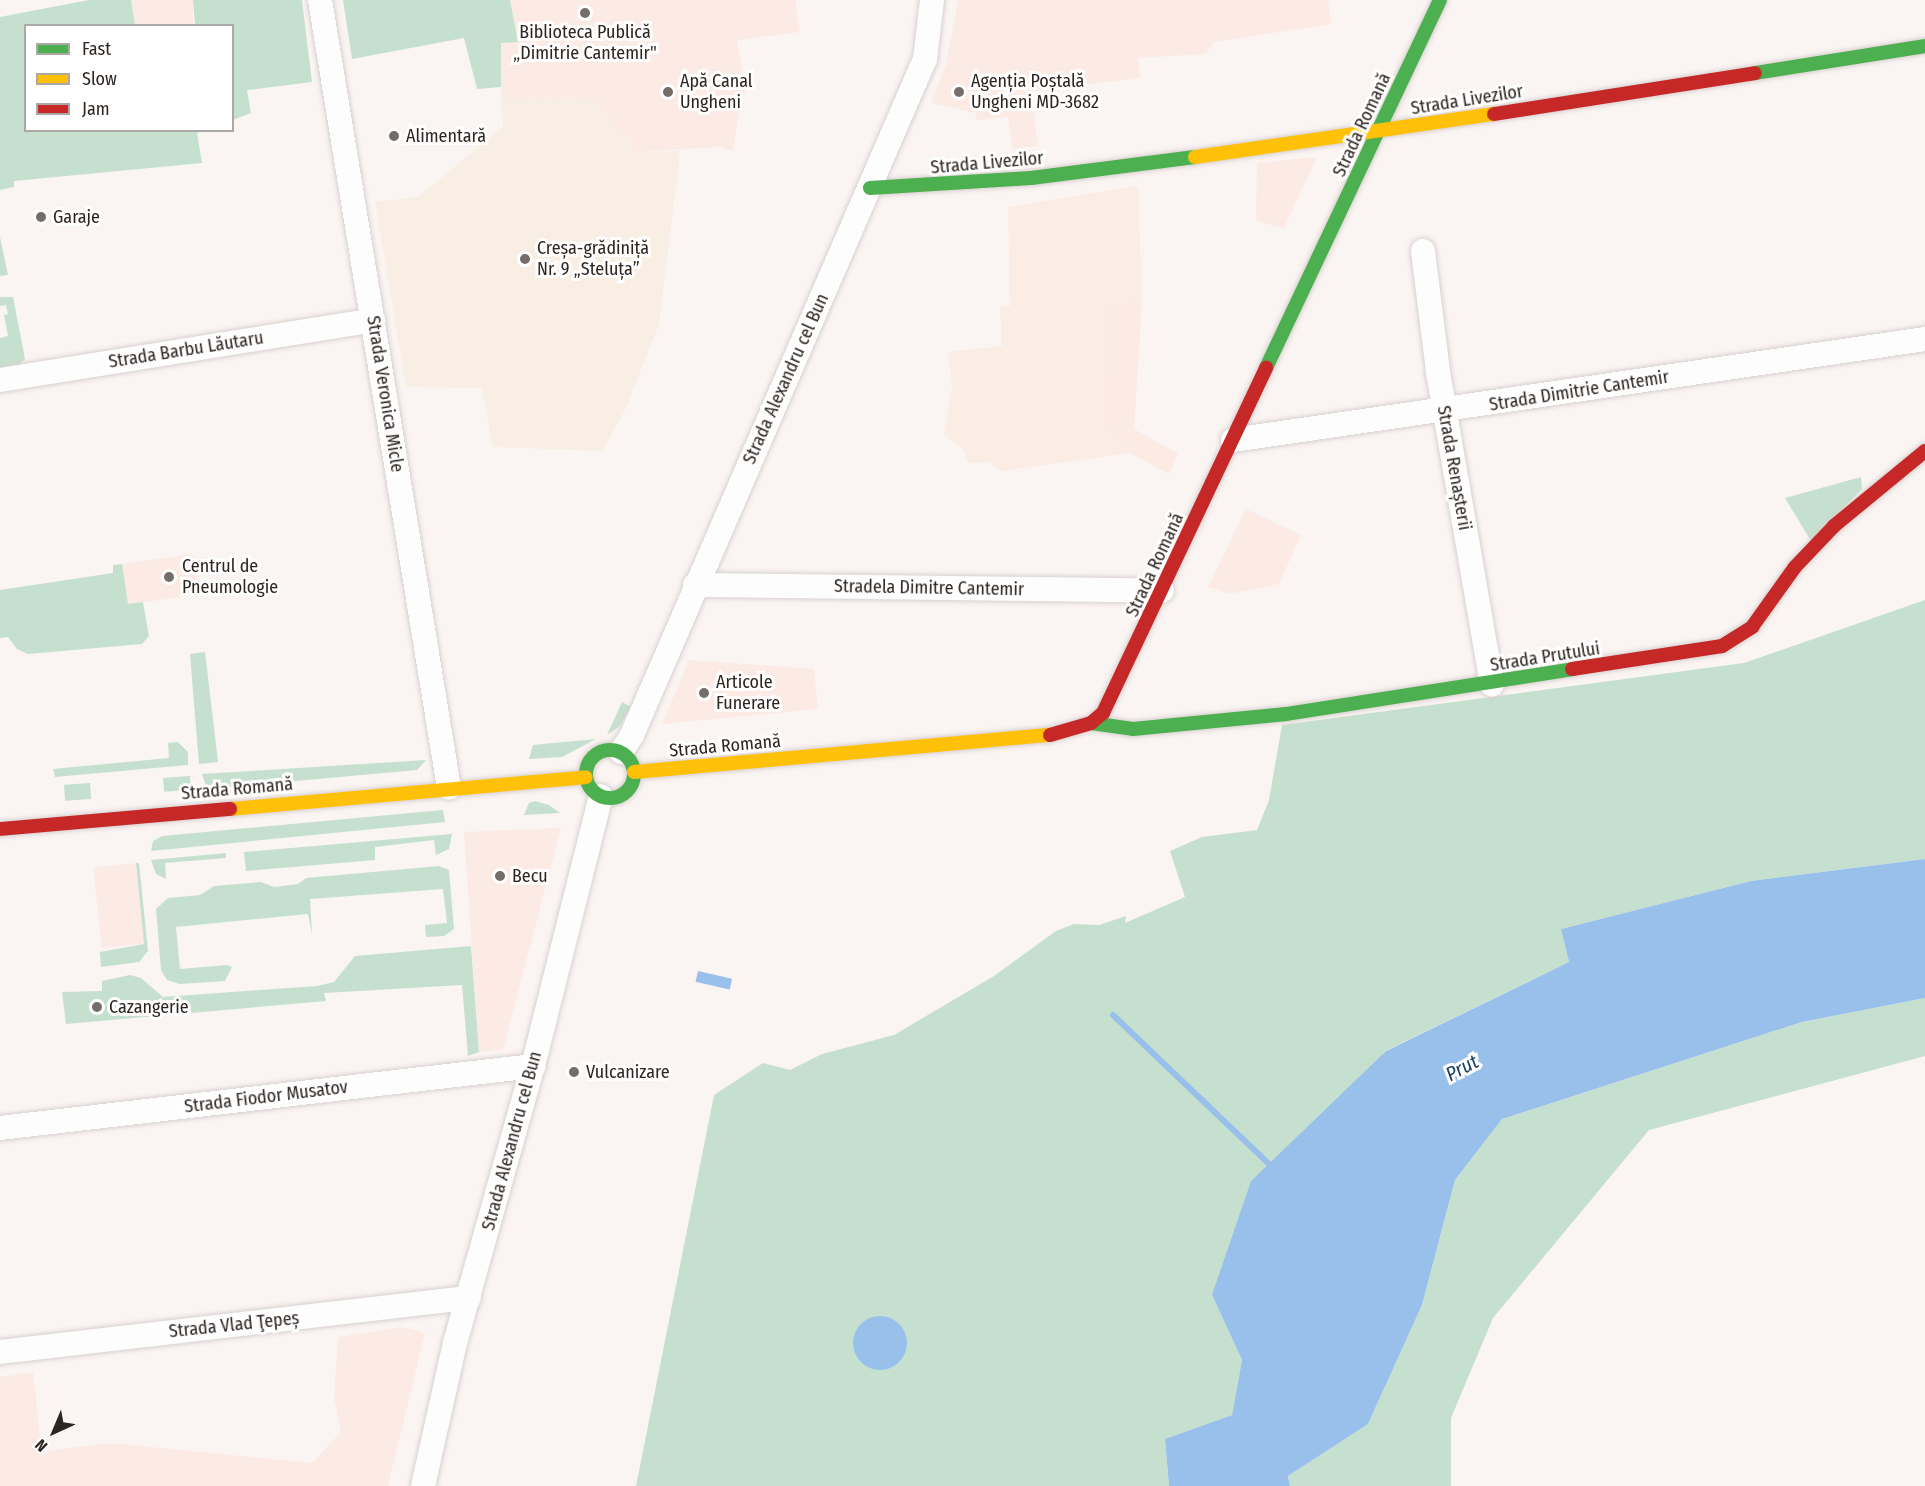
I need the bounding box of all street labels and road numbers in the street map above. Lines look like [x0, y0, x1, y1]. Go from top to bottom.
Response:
street label: Strada Romană [1329, 70, 1395, 180]
street label: Strada Livezilor [1409, 80, 1525, 120]
street label: Strada Livezilor [930, 147, 1044, 179]
street label: Strada Alexandru cel Bun [739, 290, 833, 468]
street label: Strada Veronica Micle [362, 314, 408, 474]
street label: Strada Barbu Lăutaru [107, 327, 265, 373]
street label: Strada Dimitrie Cantemir [1488, 366, 1670, 416]
street label: Strada Renașterii [1432, 404, 1476, 532]
street label: Strada Romană [1122, 510, 1188, 620]
street label: Stradela Dimitre Cantemir [834, 576, 1024, 600]
street label: Strada Prutului [1489, 638, 1601, 676]
street label: Strada Romană [668, 730, 782, 762]
street label: Strada Romană [180, 773, 294, 805]
street label: Strada Alexandru cel Bun [478, 1049, 546, 1233]
street label: Strada Fiodor Musatov [183, 1076, 349, 1118]
street label: Strada Vlad Ţepeș [168, 1307, 300, 1343]

